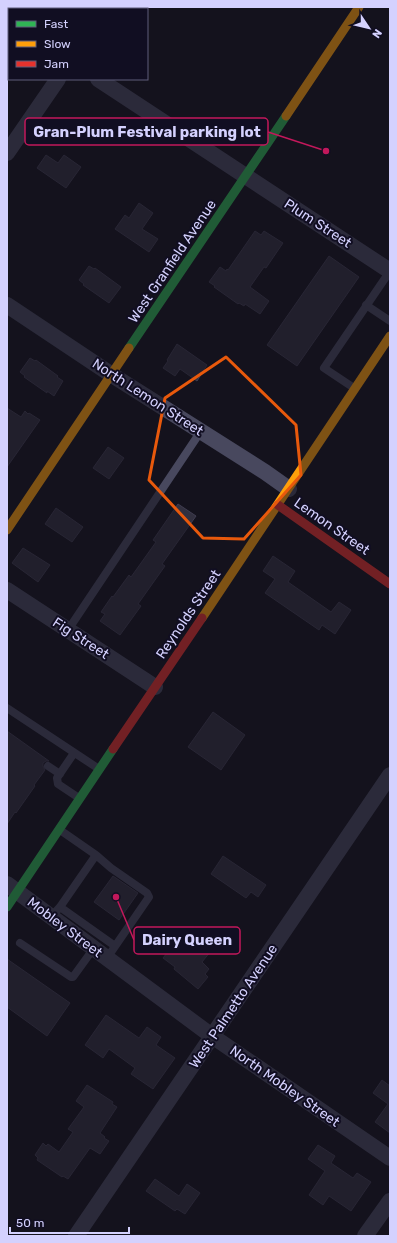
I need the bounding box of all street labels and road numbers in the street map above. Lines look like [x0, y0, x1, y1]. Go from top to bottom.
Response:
street label: Plum Street [281, 195, 355, 252]
street label: West Granfield Avenue [125, 196, 220, 326]
street label: North Lemon Street [89, 355, 207, 440]
street label: Lemon Street [291, 494, 373, 559]
street label: Reynolds Street [152, 566, 225, 662]
street label: Fig Street [49, 614, 113, 663]
street label: Mobley Street [24, 894, 106, 961]
street label: West Palmetto Avenue [186, 941, 281, 1072]
street label: North Mobley Street [226, 1042, 343, 1131]

